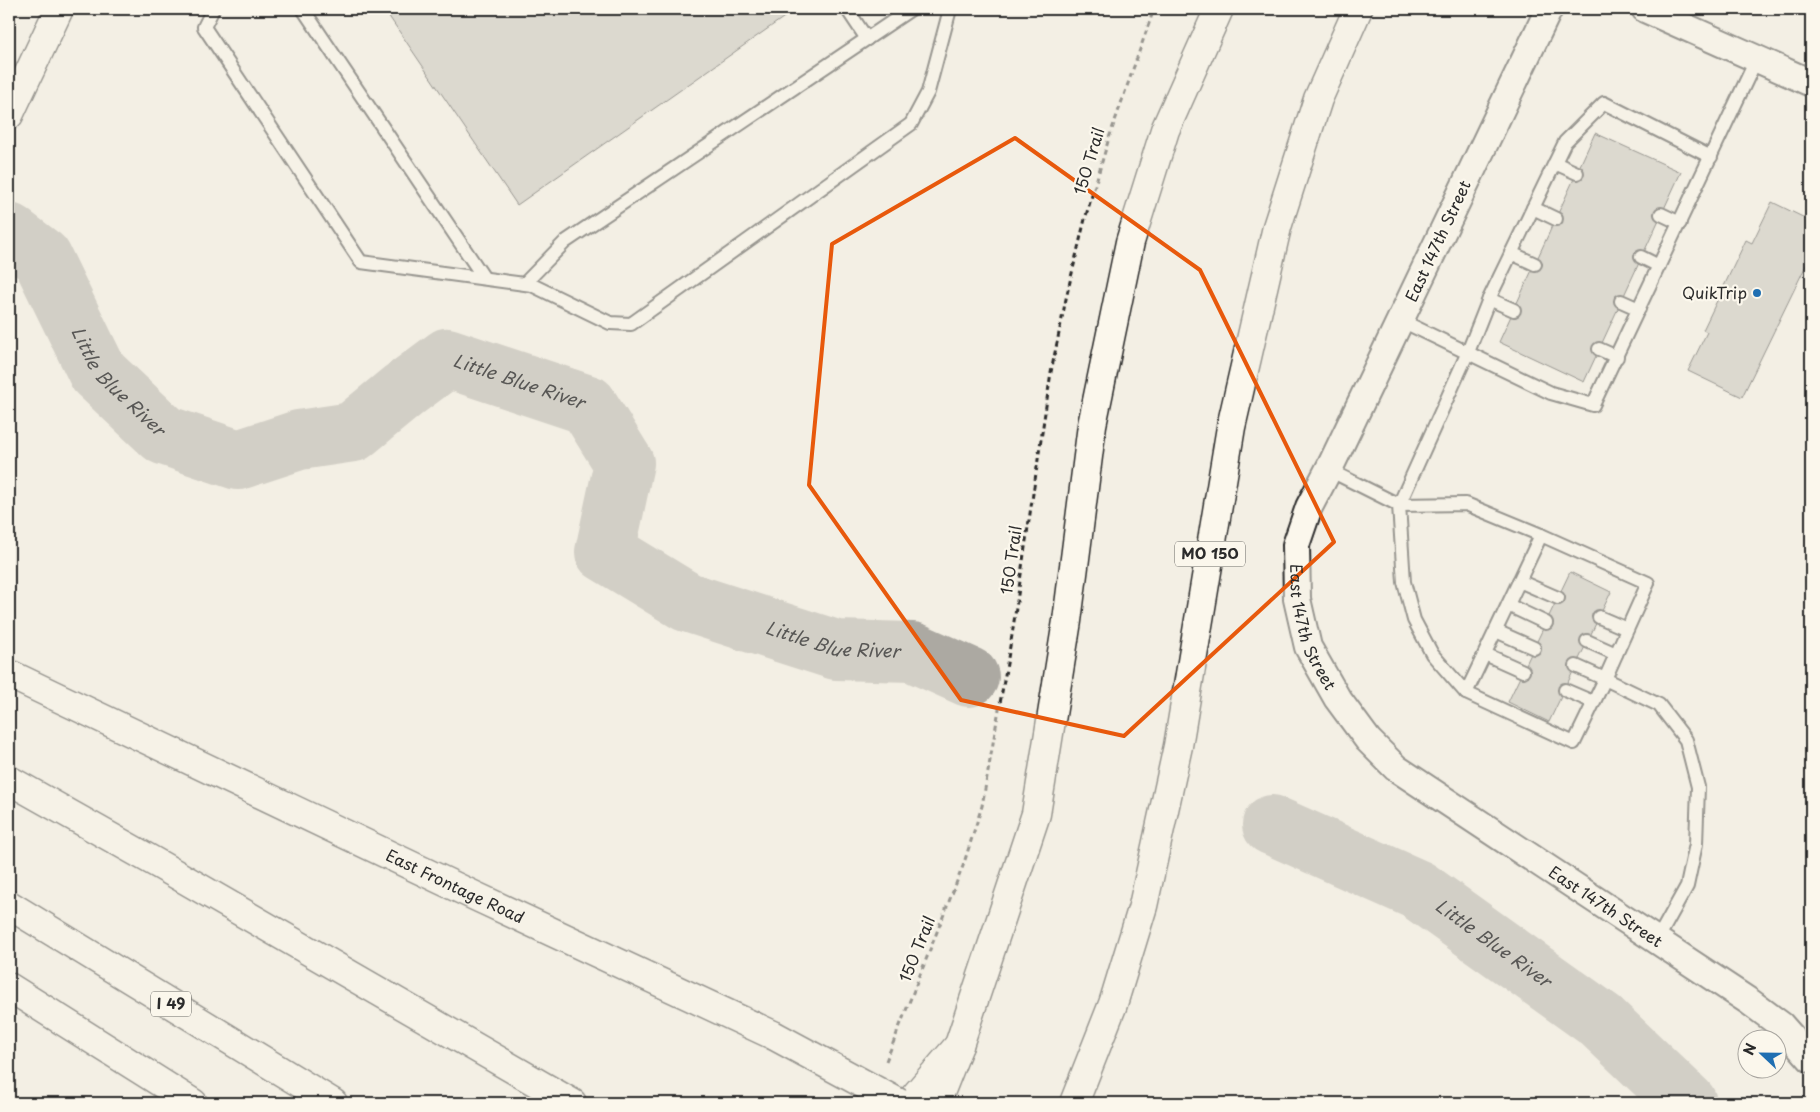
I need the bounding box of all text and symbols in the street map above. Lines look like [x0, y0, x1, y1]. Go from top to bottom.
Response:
street label: 150 Trail [1066, 124, 1110, 197]
street label: East 147th Street [1398, 175, 1476, 305]
place label: QuikTrip [1682, 280, 1747, 304]
marker: QuikTrip [1751, 287, 1763, 299]
water label: Little Blue River [65, 322, 174, 443]
water label: Little Blue River [450, 346, 591, 416]
street label: 150 Trail [993, 524, 1027, 596]
road number: MO 150 [1175, 542, 1245, 566]
street label: East 147th Street [1285, 564, 1343, 694]
water label: Little Blue River [762, 613, 903, 664]
street label: East Frontage Road [382, 842, 529, 928]
street label: East 147th Street [1544, 859, 1668, 952]
water label: Little Blue River [1430, 892, 1560, 995]
street label: 150 Trail [892, 912, 940, 985]
road number: I 49 [151, 992, 191, 1016]
north arrow [1738, 1030, 1788, 1080]
text: N [1738, 1040, 1761, 1058]

